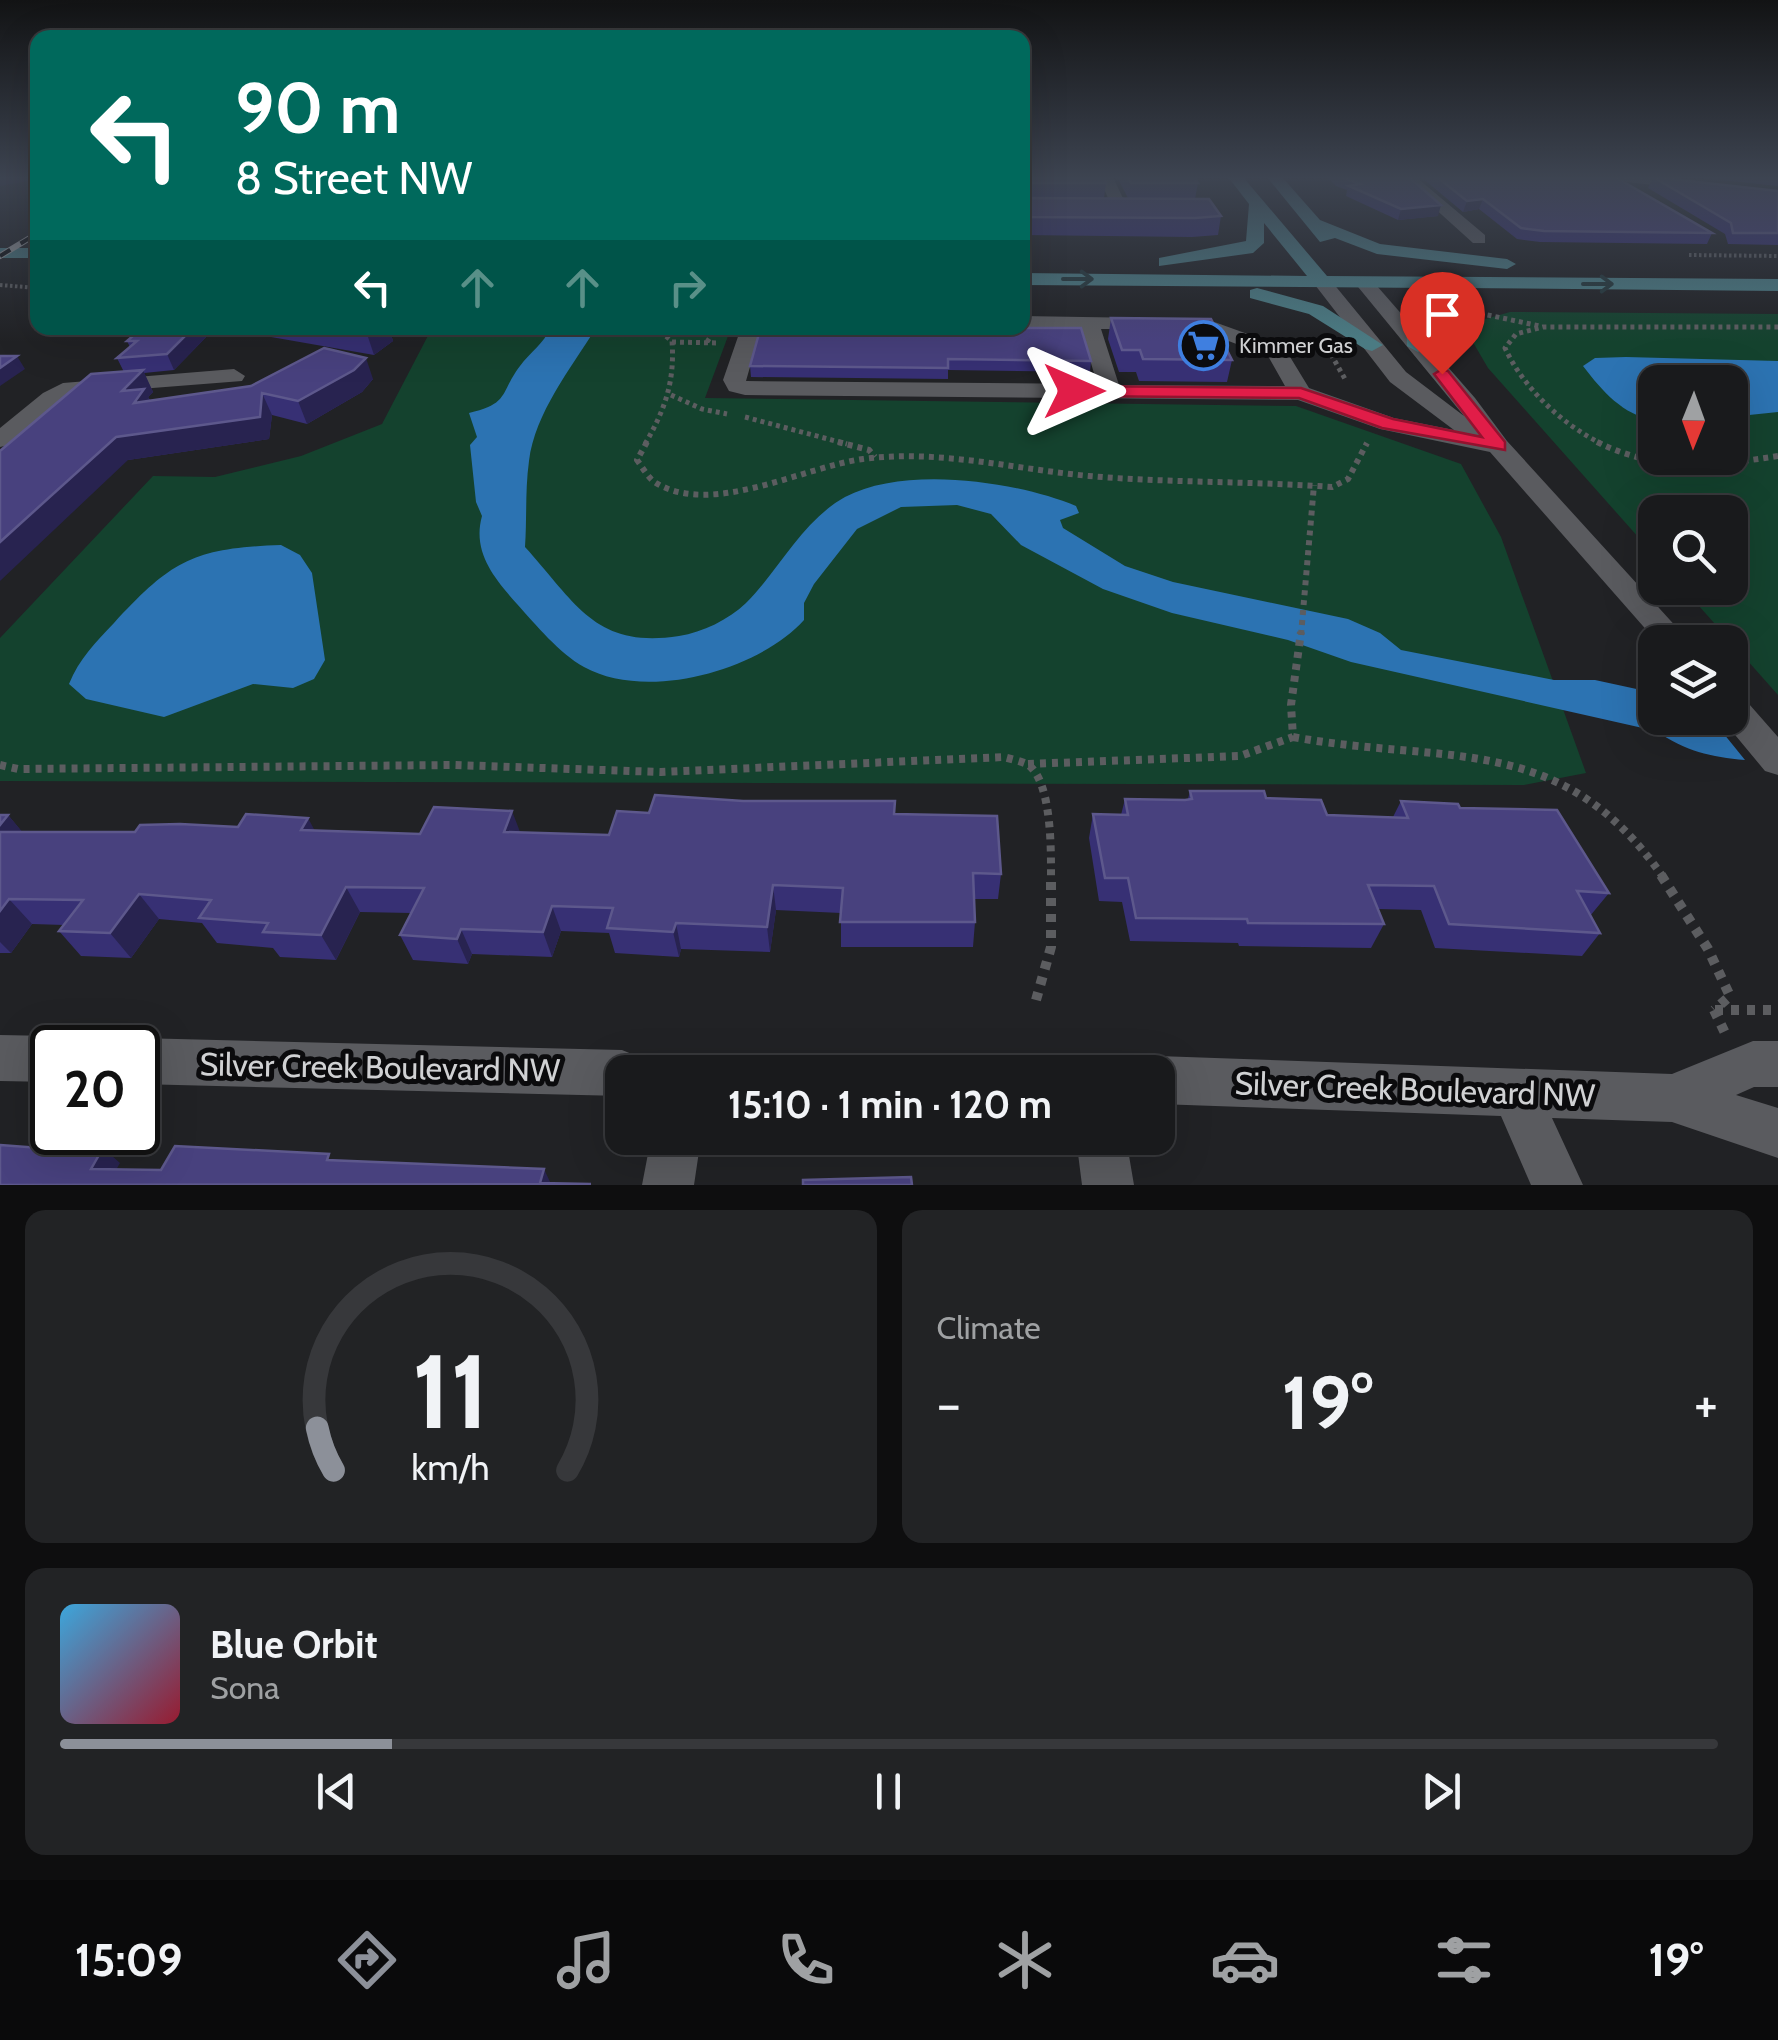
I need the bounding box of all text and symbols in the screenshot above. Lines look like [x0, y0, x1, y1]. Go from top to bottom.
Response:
text: 90 m [235, 65, 400, 151]
icon: left [70, 70, 200, 200]
text: 8 Street NW [235, 151, 472, 205]
icon: left [345, 260, 400, 315]
icon: ahead [450, 260, 505, 315]
icon: ahead [555, 260, 610, 315]
icon: right [660, 260, 715, 315]
one-way arrow [1062, 270, 1094, 288]
pin [1400, 272, 1485, 375]
one-way arrow [1582, 274, 1614, 294]
icon: arrive [1415, 287, 1470, 342]
supermarket icon: Kimmer Gas [1178, 319, 1230, 371]
place label: Kimmer Gas [1239, 332, 1353, 359]
position arrow [1022, 339, 1126, 443]
north arrow [1638, 365, 1748, 475]
map controls [1638, 365, 1748, 735]
button: search [1638, 495, 1748, 605]
button: layers [1638, 625, 1748, 735]
speed limit sign: 20 [30, 1025, 160, 1155]
street label: Silver Creek Boulevard NW [199, 1044, 561, 1090]
street label: Silver Creek Boulevard NW [1234, 1063, 1597, 1115]
text: 15:10 · 1 min · 120 m [728, 1081, 1052, 1128]
text: Climate [937, 1308, 1041, 1347]
text: 11 [412, 1328, 489, 1454]
text: 19° [1282, 1357, 1373, 1448]
text: − [937, 1370, 961, 1437]
text: + [1694, 1370, 1718, 1437]
text: km/h [412, 1446, 490, 1489]
text: Blue Orbit [210, 1621, 378, 1668]
text: Sona [210, 1668, 280, 1707]
icon: previous [309, 1764, 364, 1819]
icon: pause [861, 1764, 916, 1819]
icon: next [1414, 1764, 1469, 1819]
icon: directions [332, 1925, 402, 1995]
icon: music [551, 1925, 621, 1995]
icon: phone [771, 1925, 841, 1995]
icon: climate [990, 1925, 1060, 1995]
icon: car [1210, 1925, 1280, 1995]
icon: filters [1429, 1925, 1499, 1995]
text: 15:09 [75, 1933, 183, 1987]
text: 19° [1648, 1933, 1703, 1987]

